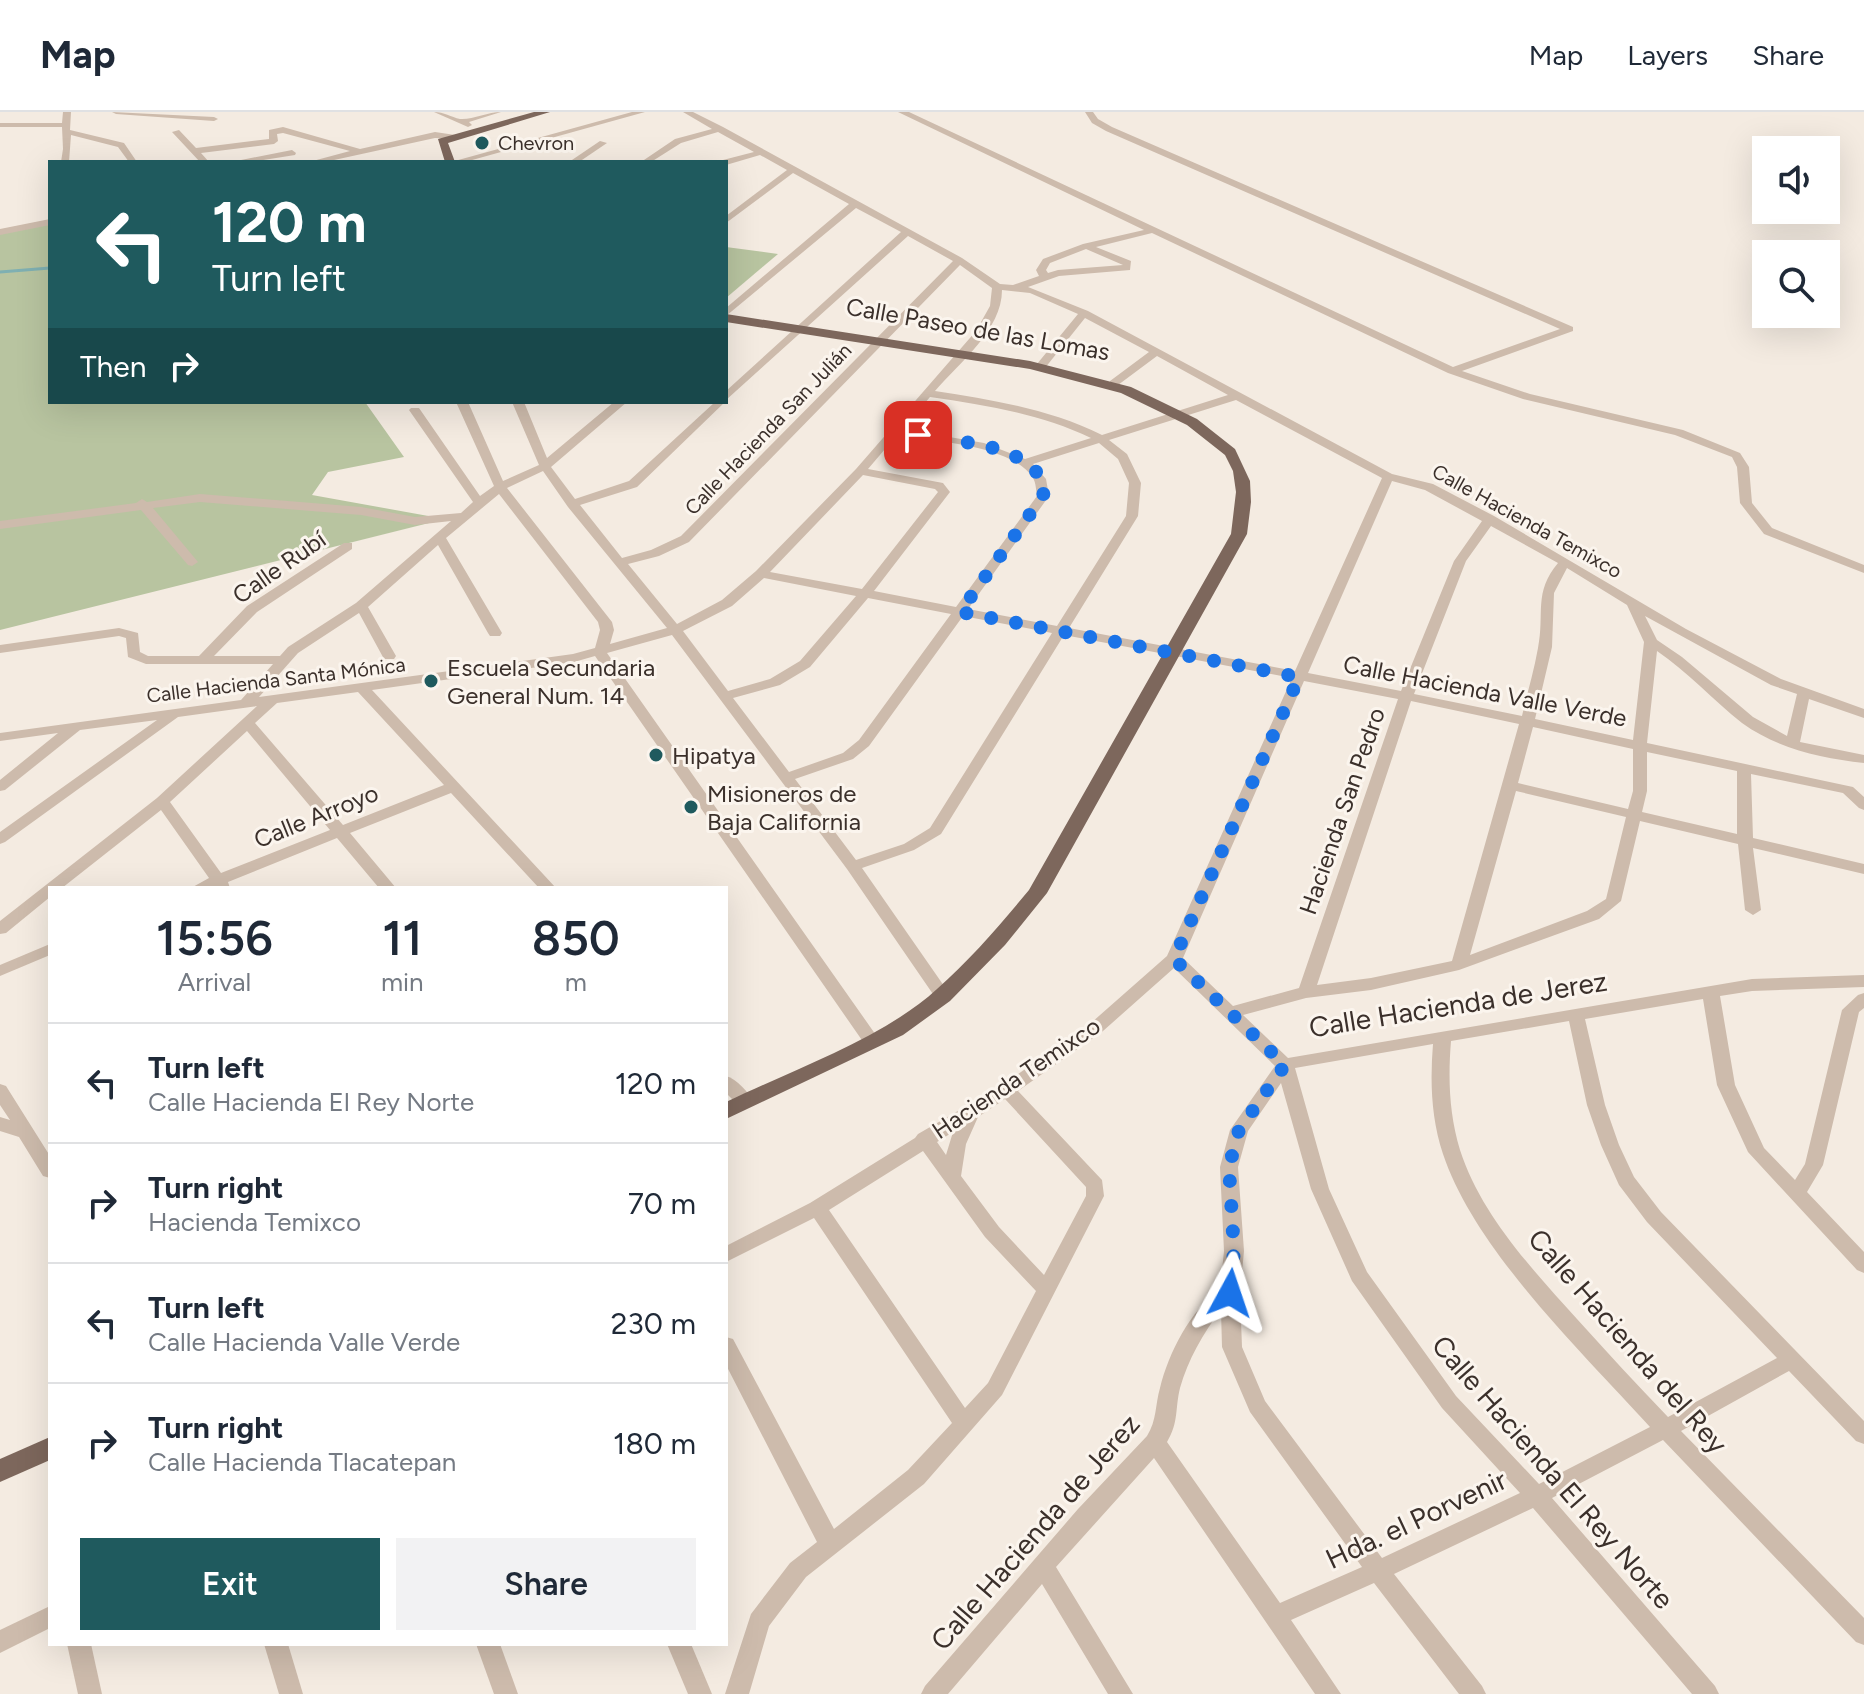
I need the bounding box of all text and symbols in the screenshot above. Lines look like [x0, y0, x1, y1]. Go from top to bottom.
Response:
text: Map [40, 32, 116, 78]
text: Map [1529, 38, 1583, 72]
text: Layers [1627, 38, 1708, 72]
text: Share [1752, 38, 1824, 72]
place label: Chevron [498, 131, 574, 155]
marker: Chevron [473, 134, 491, 152]
map controls [1752, 136, 1840, 328]
button: sound [1752, 136, 1840, 224]
text: 120 m [212, 189, 367, 256]
icon: left [80, 192, 184, 296]
button: search [1752, 240, 1840, 328]
text: Turn left [212, 257, 346, 300]
street label: Calle Paseo de las Lomas [844, 292, 1112, 366]
street label: Calle Hacienda San Julián [680, 338, 856, 520]
icon: right [162, 344, 206, 388]
text: Then [80, 348, 146, 385]
pin [884, 401, 952, 469]
icon: arrive [896, 413, 940, 457]
street label: Calle Hacienda Temixco [1428, 459, 1626, 583]
street label: Calle Rubí [227, 524, 332, 610]
street label: Calle Hacienda Valle Verde [1341, 649, 1629, 733]
street label: Calle Hacienda Santa Mónica [145, 652, 407, 708]
place label: Escuela Secundaria General Num. 14 [447, 653, 655, 710]
marker: Escuela Secundaria General Num. 14 [422, 672, 440, 690]
street label: Hacienda San Pedro [1293, 704, 1391, 918]
place label: Hipatya [672, 741, 756, 770]
marker: Hipatya [647, 746, 665, 764]
street label: Calle Arroyo [250, 778, 382, 854]
place label: Misioneros de Baja California [707, 779, 861, 836]
marker: Misioneros de Baja California [682, 798, 700, 816]
text: 15:56 [156, 909, 273, 967]
text: 11 [382, 909, 422, 967]
text: 850 [532, 909, 620, 967]
street label: Calle Hacienda de Jerez [1307, 964, 1609, 1044]
text: Arrival [178, 966, 251, 998]
text: min [381, 966, 424, 998]
text: m [565, 966, 587, 998]
street label: Hacienda Temixco [926, 1011, 1106, 1145]
text: Turn left [148, 1049, 265, 1086]
icon: left [80, 1061, 124, 1105]
text: 120 m [615, 1065, 696, 1102]
text: Calle Hacienda El Rey Norte [148, 1086, 474, 1118]
text: Turn right [148, 1169, 283, 1206]
icon: right [80, 1181, 124, 1225]
text: 70 m [628, 1185, 696, 1222]
text: Hacienda Temixco [148, 1206, 361, 1238]
street label: Calle Hacienda del Rey [1521, 1222, 1735, 1460]
position arrow [1188, 1251, 1272, 1335]
text: Turn left [148, 1289, 265, 1326]
icon: left [80, 1301, 124, 1345]
text: 230 m [611, 1305, 696, 1342]
text: Calle Hacienda Valle Verde [148, 1326, 460, 1358]
street label: Calle Hacienda El Rey Norte [1425, 1328, 1681, 1616]
street label: Calle Hacienda de Jerez [923, 1407, 1147, 1657]
text: Turn right [148, 1409, 283, 1446]
icon: right [80, 1421, 124, 1465]
text: 180 m [613, 1425, 696, 1462]
text: Calle Hacienda Tlacatepan [148, 1446, 456, 1478]
street label: Hda. el Porvenir [1320, 1462, 1512, 1576]
button: Exit [80, 1538, 380, 1630]
button: Share [396, 1538, 696, 1630]

